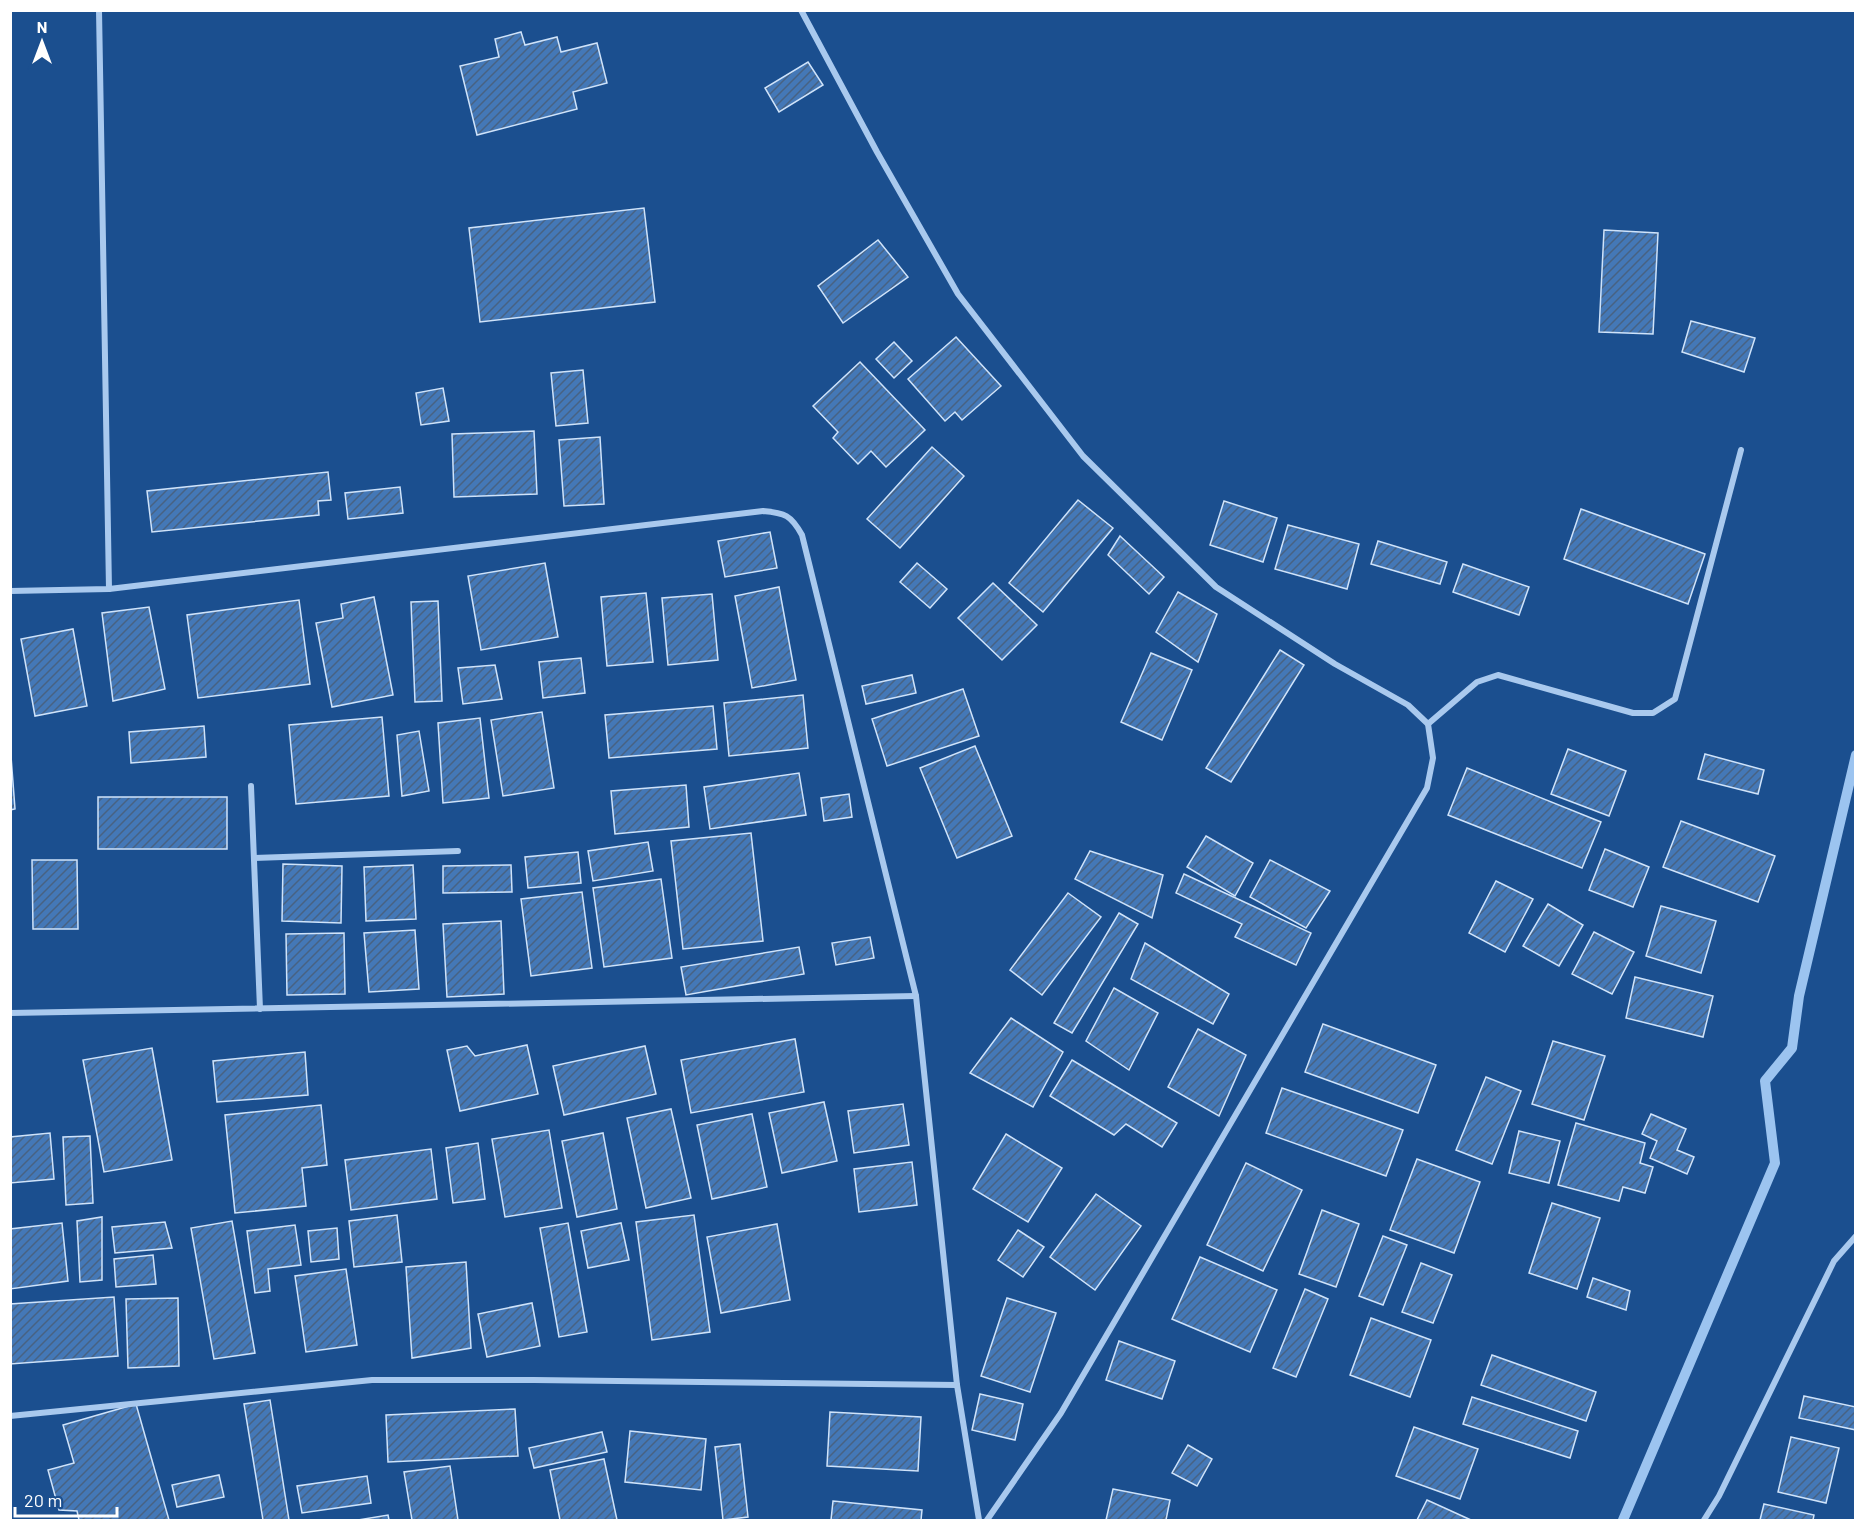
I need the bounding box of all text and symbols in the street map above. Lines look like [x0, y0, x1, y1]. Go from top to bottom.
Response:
north arrow [12, 12, 72, 72]
text: N [37, 17, 47, 36]
scale bar [15, 1480, 117, 1518]
text: 20 m [24, 1489, 62, 1511]

